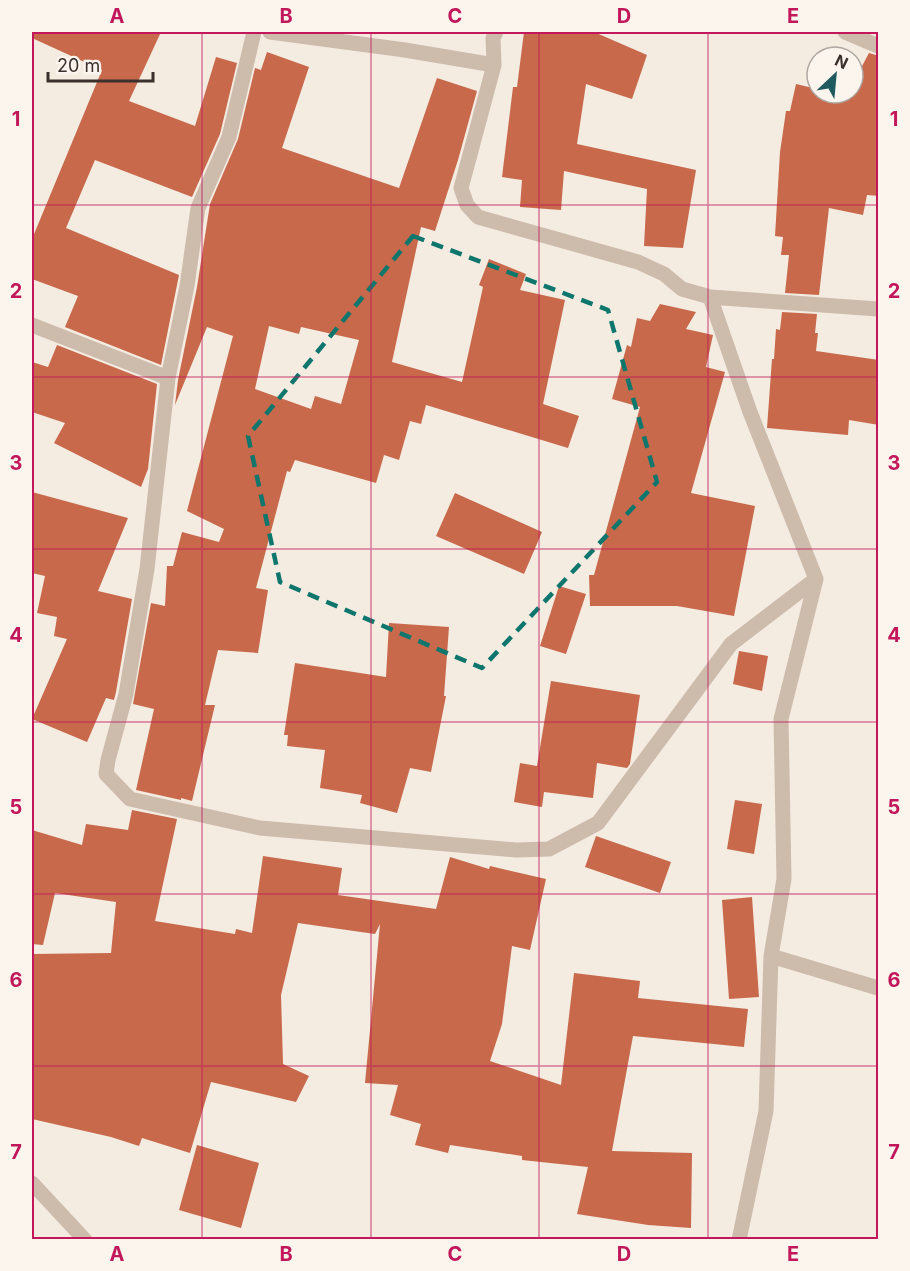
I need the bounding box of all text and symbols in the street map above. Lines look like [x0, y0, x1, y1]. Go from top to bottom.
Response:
text: A [110, 4, 125, 28]
text: B [279, 4, 293, 28]
text: C [448, 4, 462, 28]
text: D [617, 4, 631, 28]
text: E [787, 4, 799, 28]
scale bar [48, 45, 153, 83]
north arrow [805, 45, 865, 105]
text: N [832, 50, 851, 73]
text: 20 m [57, 55, 100, 76]
text: 1 [12, 107, 20, 131]
text: 1 [890, 107, 898, 131]
text: 2 [10, 279, 22, 303]
text: 2 [888, 279, 900, 303]
text: 3 [10, 451, 22, 475]
text: 3 [888, 451, 900, 475]
text: 4 [9, 623, 23, 647]
text: 4 [887, 623, 901, 647]
text: 5 [10, 795, 22, 819]
text: 5 [888, 795, 900, 819]
text: 6 [10, 968, 23, 992]
text: 6 [888, 968, 901, 992]
text: 7 [10, 1140, 22, 1164]
text: 7 [888, 1140, 900, 1164]
text: A [110, 1242, 125, 1266]
text: B [279, 1242, 293, 1266]
text: C [448, 1242, 462, 1266]
text: D [617, 1242, 631, 1266]
text: E [787, 1242, 799, 1266]

